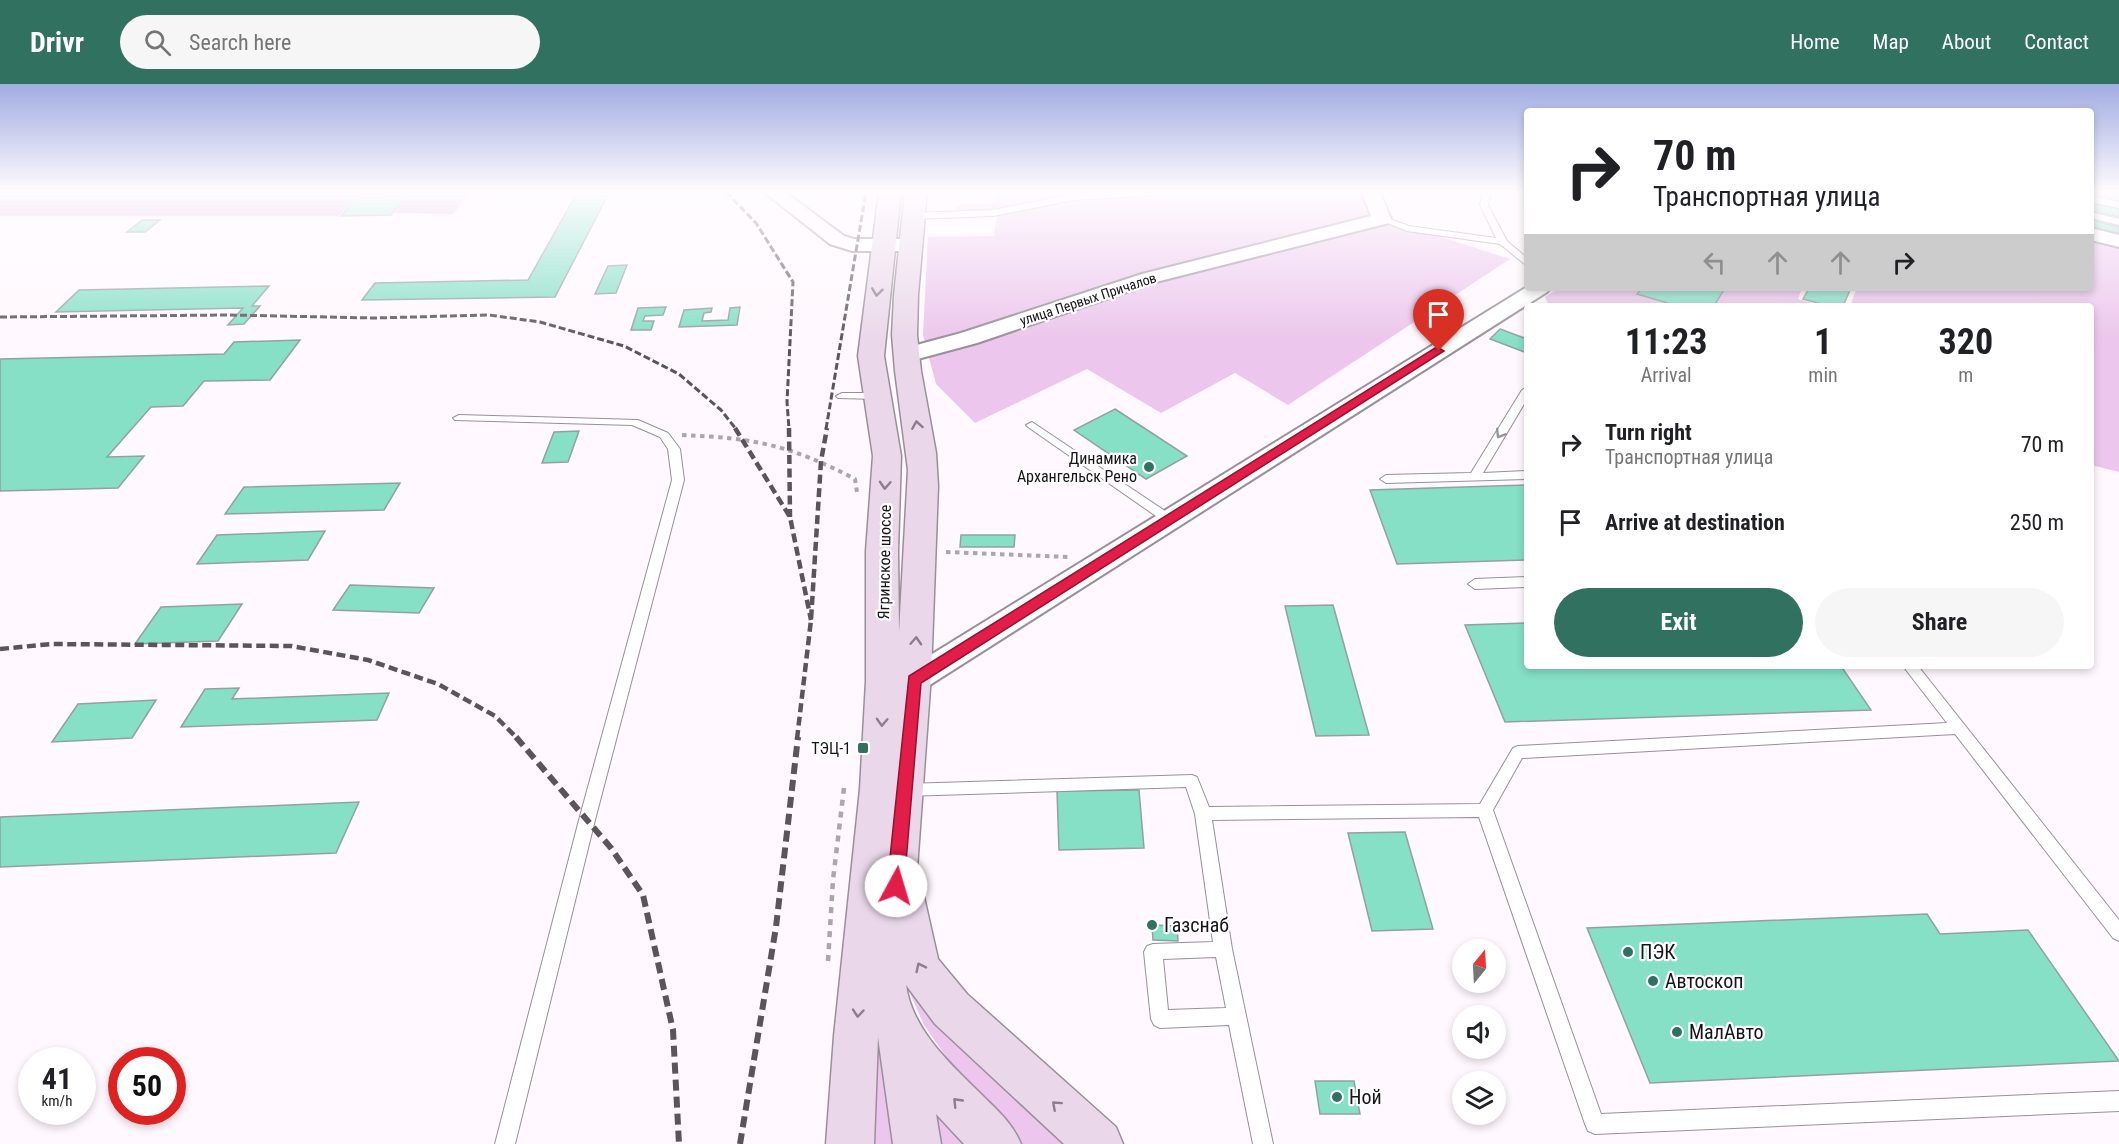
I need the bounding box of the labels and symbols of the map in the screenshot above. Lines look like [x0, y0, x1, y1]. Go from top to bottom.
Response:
street label: улица Первых Причалов [1018, 269, 1158, 329]
one-way arrow [871, 287, 884, 296]
pin [1413, 289, 1464, 351]
one-way arrow [911, 421, 923, 430]
one-way arrow [1497, 427, 1508, 438]
place label: Динамика Архангельск Рено [1017, 449, 1137, 486]
marker: Динамика Архангельск Рено [1142, 460, 1156, 474]
one-way arrow [879, 481, 892, 490]
street label: Ягринское шоссе [874, 504, 895, 620]
one-way arrow [909, 636, 922, 645]
one-way arrow [875, 718, 888, 727]
place label: ТЭЦ-1 [811, 739, 851, 758]
marker: ТЭЦ-1 [856, 741, 870, 755]
position arrow [864, 854, 928, 918]
place label: Газснаб [1164, 913, 1229, 937]
marker: Газснаб [1145, 918, 1159, 932]
north arrow [1452, 939, 1506, 993]
place label: ПЭК [1640, 940, 1676, 964]
marker: ПЭК [1621, 945, 1635, 959]
one-way arrow [915, 962, 927, 973]
place label: Автоскоп [1665, 969, 1744, 993]
marker: Автоскоп [1646, 974, 1660, 988]
one-way arrow [852, 1008, 865, 1017]
place label: МалАвто [1689, 1020, 1764, 1044]
marker: МалАвто [1670, 1025, 1684, 1039]
speed limit sign: 50 [108, 1047, 186, 1125]
place label: Ной [1349, 1085, 1382, 1109]
marker: Ной [1330, 1090, 1344, 1104]
one-way arrow [953, 1098, 964, 1109]
one-way arrow [1052, 1101, 1063, 1112]

